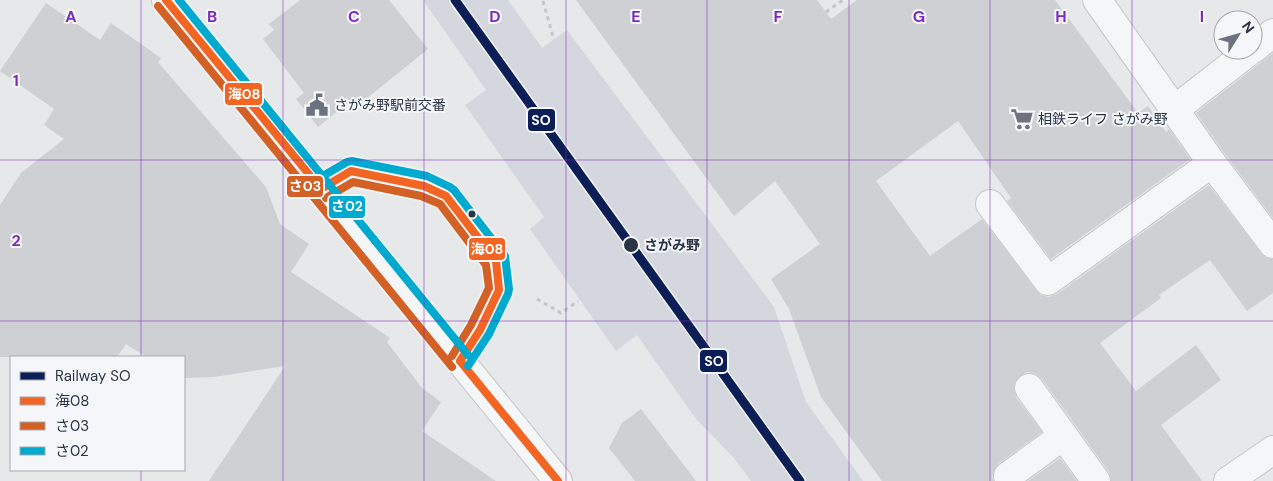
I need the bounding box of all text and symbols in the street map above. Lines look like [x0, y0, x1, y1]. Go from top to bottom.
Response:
text: A [65, 6, 77, 27]
text: B [207, 6, 217, 27]
text: C [348, 6, 360, 27]
text: D [489, 6, 501, 27]
text: E [631, 6, 641, 27]
text: F [774, 6, 783, 27]
text: G [913, 6, 925, 27]
text: H [1055, 6, 1067, 27]
text: I [1200, 6, 1204, 27]
north arrow [1213, 10, 1263, 60]
text: N [1238, 18, 1259, 37]
text: 1 [13, 70, 19, 91]
line badge: 海08 [224, 82, 263, 106]
text: 海08 [228, 85, 260, 103]
public building icon: さがみ野駅前交番 [304, 92, 330, 118]
place label: さがみ野駅前交番 [334, 96, 446, 114]
supermarket icon: 相鉄ライフ さがみ野 [1009, 106, 1035, 132]
line badge: SO [527, 108, 556, 132]
place label: 相鉄ライフ さがみ野 [1038, 110, 1168, 128]
text: SO [531, 111, 551, 129]
line badge: さ03 [286, 175, 324, 198]
text: さ03 [289, 177, 321, 195]
line badge: さ02 [328, 195, 366, 219]
text: さ02 [331, 197, 363, 215]
unlabelled marker [467, 209, 477, 219]
text: 2 [11, 230, 21, 251]
marker: さがみ野 [622, 236, 640, 254]
place label: さがみ野 [644, 236, 700, 254]
line badge: 海08 [468, 237, 506, 261]
text: 海08 [471, 240, 503, 258]
line badge: SO [699, 349, 728, 373]
text: SO [704, 352, 724, 370]
legend [10, 356, 185, 471]
text: Railway SO [55, 366, 131, 386]
text: 海08 [55, 391, 89, 411]
text: さ03 [55, 416, 89, 436]
text: さ02 [55, 441, 89, 461]

